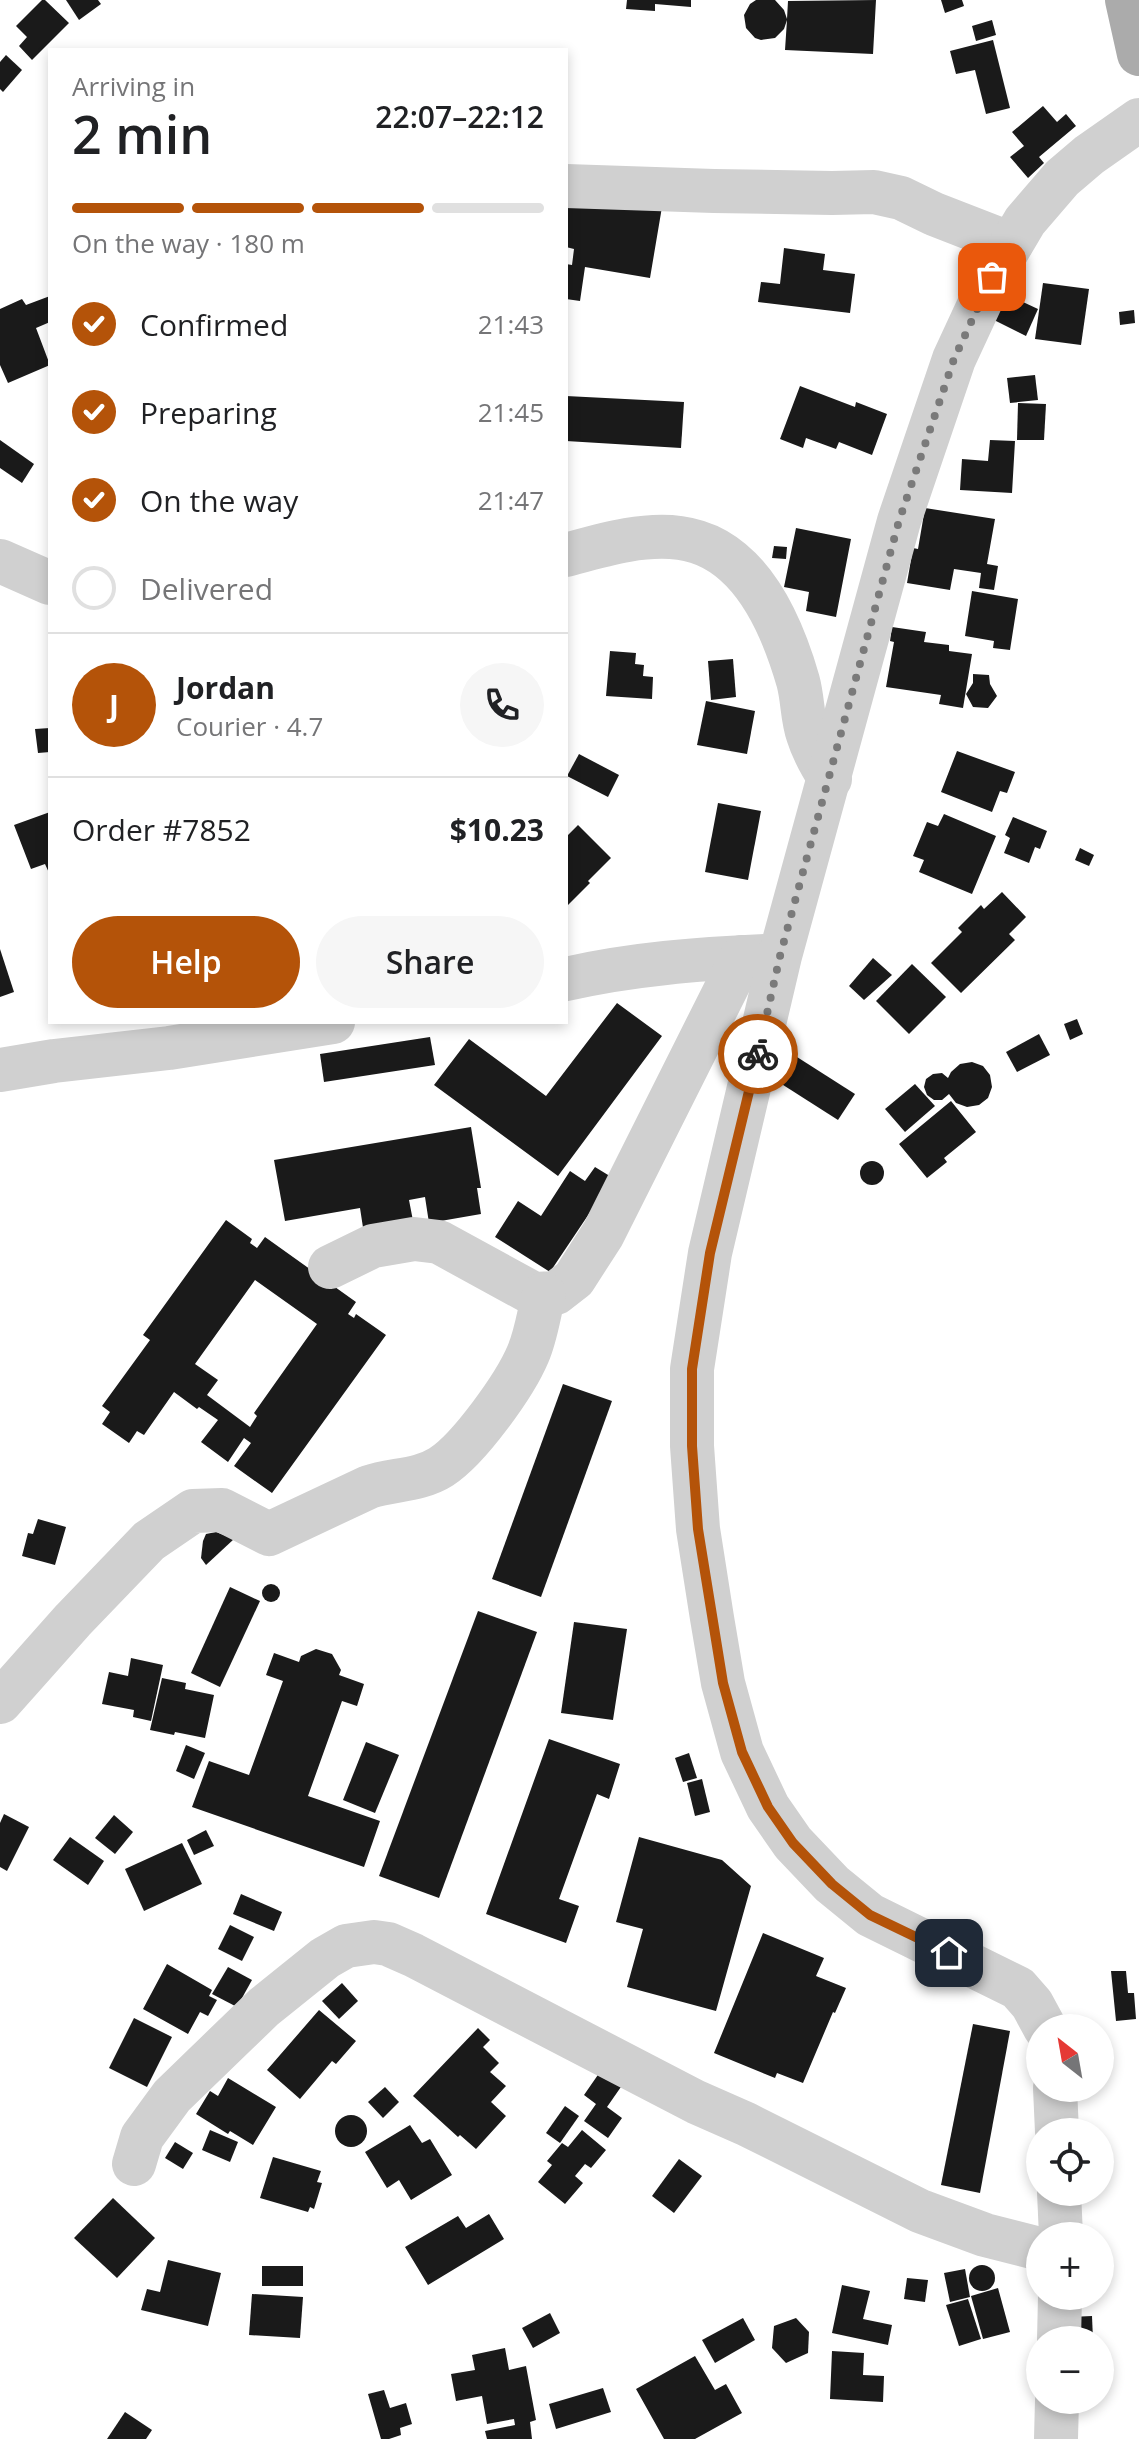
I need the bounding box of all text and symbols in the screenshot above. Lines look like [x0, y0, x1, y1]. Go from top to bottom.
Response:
text: Arriving in [72, 68, 195, 104]
text: 22:07–22:12 [375, 96, 544, 137]
text: 2 min [72, 98, 212, 169]
text: On the way · 180 m [72, 225, 305, 261]
pin [958, 243, 1026, 311]
icon: bag [970, 255, 1014, 299]
icon: check [72, 302, 116, 346]
text: Confirmed [140, 304, 288, 345]
text: 21:43 [478, 306, 544, 342]
icon: check [72, 390, 116, 434]
text: Preparing [140, 392, 277, 433]
text: 21:45 [478, 394, 544, 430]
icon: check [72, 478, 116, 522]
text: On the way [140, 480, 298, 521]
text: 21:47 [478, 482, 544, 518]
text: Delivered [140, 568, 273, 609]
button: phone [460, 663, 544, 747]
text: Jordan [176, 667, 275, 708]
text: J [109, 685, 119, 726]
text: Courier · 4.7 [176, 708, 323, 744]
text: Order #7852 [72, 809, 251, 850]
text: $10.23 [450, 809, 544, 850]
button: Help [72, 916, 300, 1008]
button: Share [316, 916, 544, 1008]
courier [718, 1014, 798, 1094]
icon: bike [736, 1032, 780, 1076]
pin [915, 1919, 983, 1987]
icon: home [927, 1931, 971, 1975]
north arrow [1026, 2014, 1114, 2102]
map controls [1026, 2014, 1114, 2414]
button: locate [1026, 2118, 1114, 2206]
button: + [1026, 2222, 1114, 2310]
button: − [1026, 2326, 1114, 2414]

